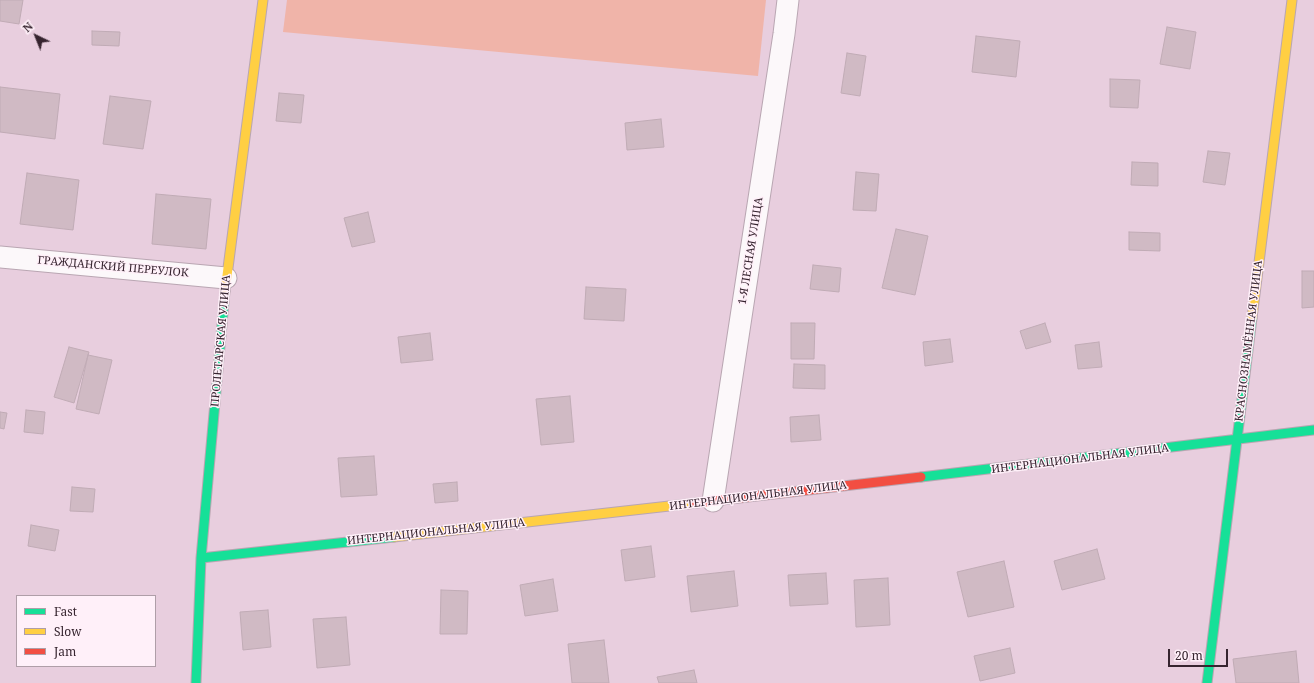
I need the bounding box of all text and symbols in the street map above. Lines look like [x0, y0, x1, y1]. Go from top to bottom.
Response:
north arrow [16, 16, 56, 56]
text: N [19, 18, 36, 35]
street label: 1-Я ЛЕСНАЯ УЛИЦА [736, 196, 766, 306]
street label: ГРАЖДАНСКИЙ ПЕРЕУЛОК [37, 254, 189, 280]
street label: КРАСНОЗНАМЁННАЯ УЛИЦА [1233, 260, 1265, 422]
street label: ПРОЛЕТАРСКАЯ УЛИЦА [209, 274, 233, 408]
street label: ИНТЕРНАЦИОНАЛЬНАЯ УЛИЦА [990, 442, 1170, 476]
street label: ИНТЕРНАЦИОНАЛЬНАЯ УЛИЦА [668, 479, 848, 513]
street label: ИНТЕРНАЦИОНАЛЬНАЯ УЛИЦА [346, 516, 526, 548]
legend [16, 595, 156, 667]
text: Fast [54, 603, 77, 620]
text: Slow [54, 623, 82, 640]
scale bar [1170, 641, 1230, 667]
text: Jam [54, 643, 76, 660]
text: 20 m [1175, 647, 1203, 664]

